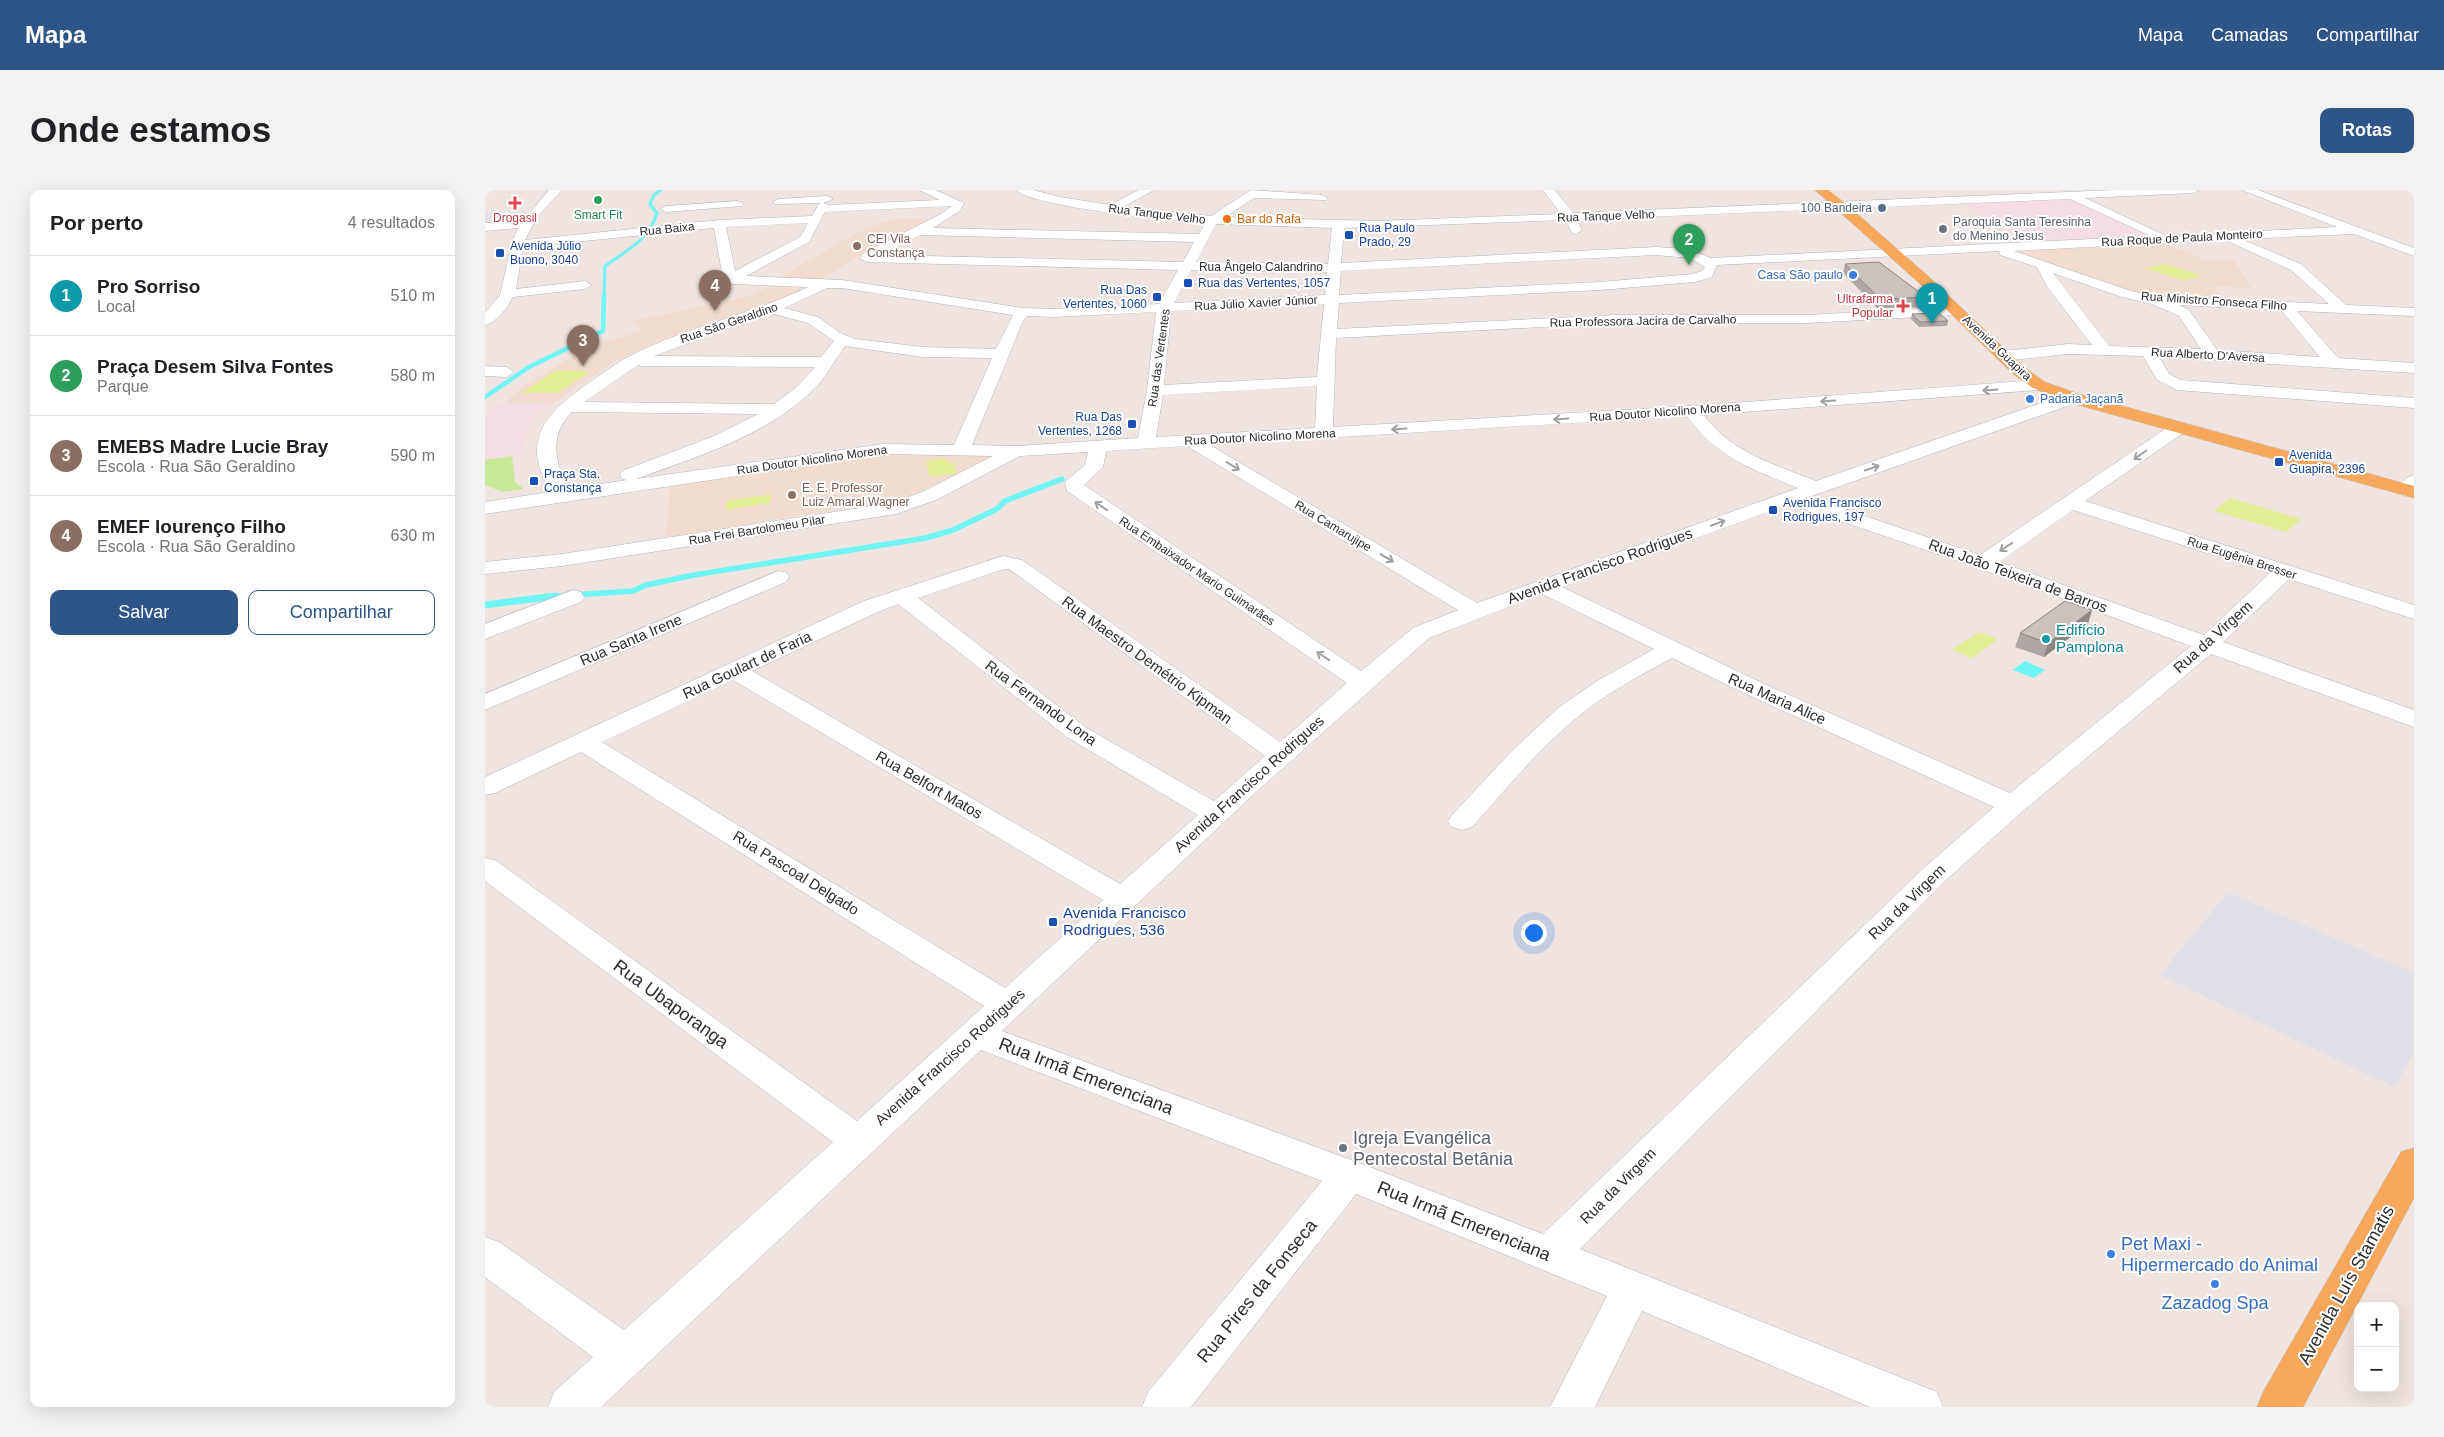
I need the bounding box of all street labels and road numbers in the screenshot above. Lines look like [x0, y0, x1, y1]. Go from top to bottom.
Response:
street label: Rua Tanque Velho [1108, 201, 1207, 227]
street label: Rua Tanque Velho [1557, 207, 1655, 225]
street label: Rua Baixa [639, 219, 696, 239]
street label: Rua Roque de Paula Monteiro [2101, 227, 2263, 249]
street label: Rua Ângelo Calandrino [1199, 259, 1323, 274]
street label: Rua Ministro Fonseca Filho [2141, 289, 2288, 313]
street label: Rua Júlio Xavier Júnior [1194, 293, 1318, 313]
street label: Rua São Geraldino [678, 300, 780, 346]
street label: Rua das Vertentes [1145, 308, 1173, 408]
street label: Rua Professora Jacira de Carvalho [1550, 312, 1737, 330]
street label: Avenida Guapira [1960, 312, 2035, 384]
street label: Rua Alberto D'Aversa [2151, 345, 2266, 365]
street label: Rua Doutor Nicolino Morena [1589, 400, 1741, 424]
street label: Rua Doutor Nicolino Morena [1184, 426, 1336, 448]
street label: Rua Doutor Nicolino Morena [736, 442, 888, 477]
street label: Rua Camarujipe [1292, 498, 1374, 554]
street label: Rua Frei Bartolomeu Pilar [688, 512, 826, 548]
street label: Rua Embaixador Mario Guimarães [1117, 514, 1277, 628]
street label: Avenida Francisco Rodrigues [1505, 524, 1695, 607]
street label: Rua Eugênia Bresser [2186, 534, 2298, 582]
street label: Rua João Teixeira de Barros [1926, 535, 2110, 616]
street label: Rua Maestro Demétrio Kipman [1059, 592, 1236, 727]
street label: Rua da Virgem [2170, 597, 2255, 676]
street label: Rua Santa Irene [577, 610, 684, 669]
street label: Rua Goulart de Faria [680, 627, 814, 702]
street label: Rua Fernando Lona [982, 657, 1101, 749]
street label: Rua Maria Alice [1726, 669, 1829, 728]
street label: Avenida Francisco Rodrigues [1170, 712, 1327, 855]
street label: Rua Belfort Matos [873, 747, 985, 822]
street label: Rua Pascoal Delgado [730, 827, 862, 918]
street label: Rua da Virgem [1865, 861, 1948, 942]
street label: Rua Ubaporanga [610, 956, 733, 1053]
street label: Avenida Francisco Rodrigues [871, 985, 1028, 1128]
street label: Rua Irmã Emerenciana [996, 1033, 1177, 1119]
street label: Rua da Virgem [1576, 1144, 1659, 1227]
street label: Rua Irmã Emerenciana [1374, 1177, 1554, 1265]
street label: Avenida Luís Stamatis [2294, 1202, 2398, 1368]
street label: Rua Pires da Fonseca [1193, 1215, 1321, 1366]

